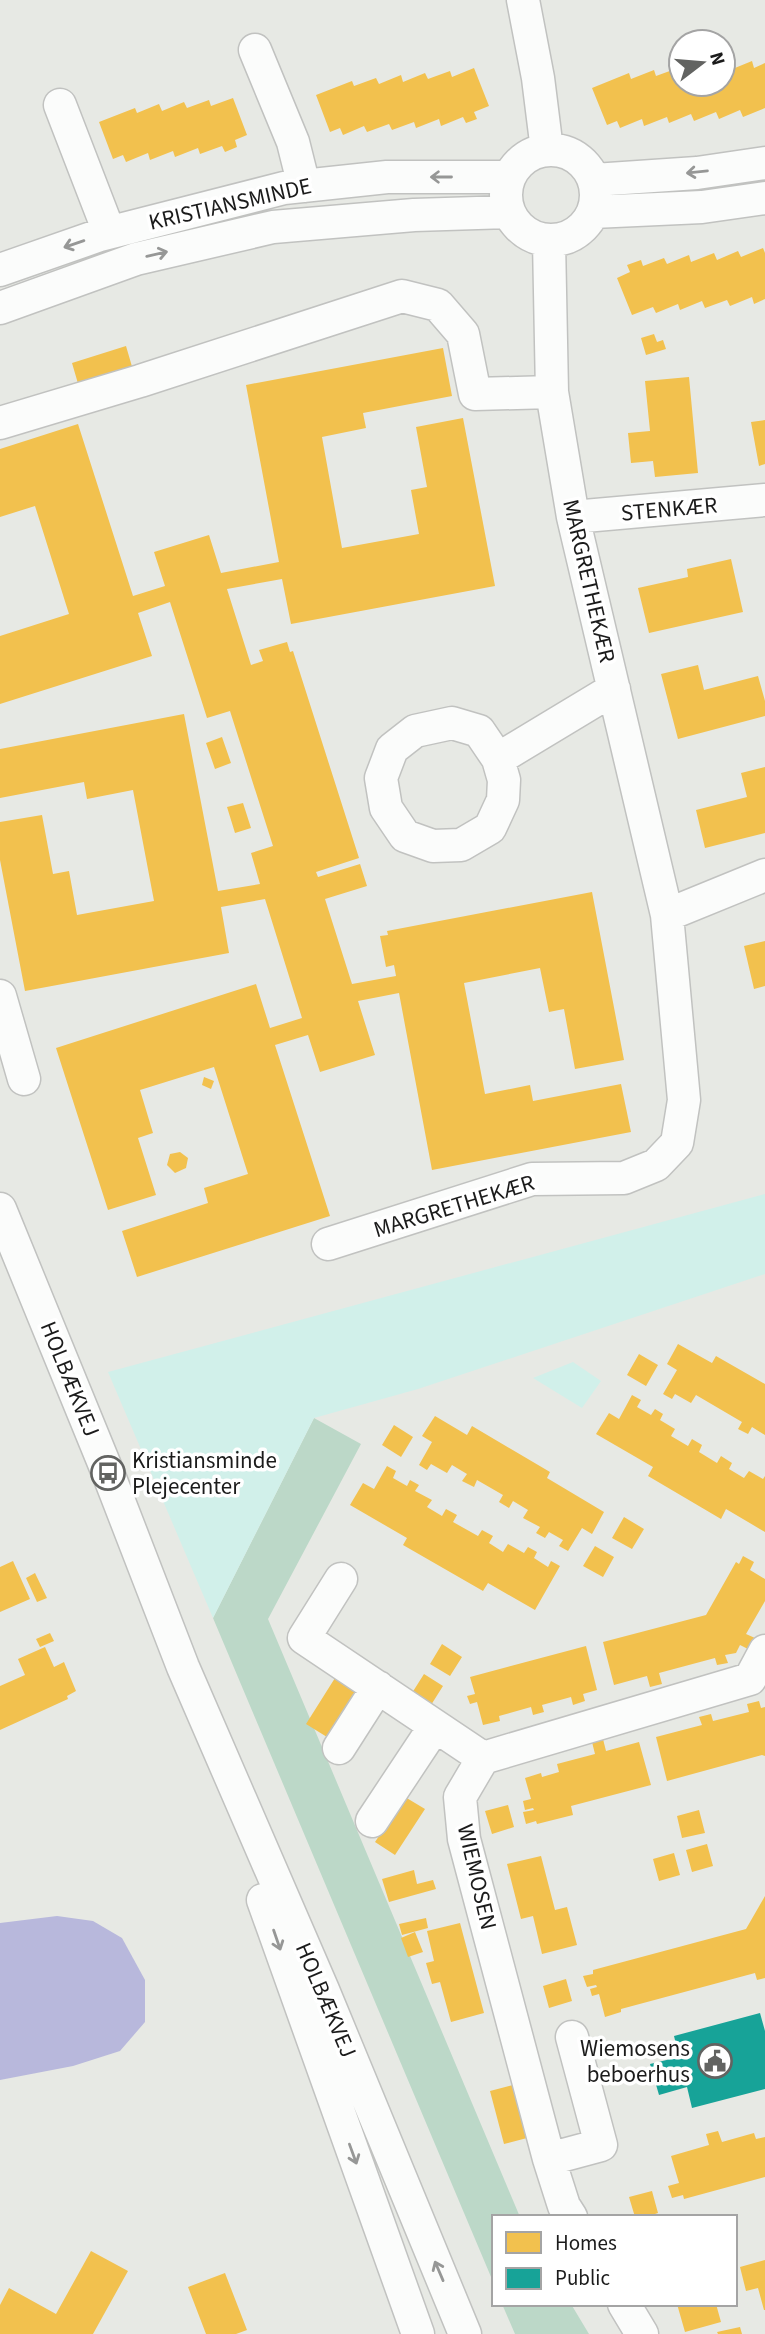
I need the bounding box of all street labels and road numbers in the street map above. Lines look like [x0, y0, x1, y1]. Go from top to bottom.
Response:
street label: KRISTIANSMINDE [145, 169, 315, 239]
street label: STENKÆR [620, 488, 718, 530]
street label: MARGRETHEKÆR [554, 496, 624, 666]
street label: MARGRETHEKÆR [370, 1166, 538, 1246]
street label: HOLBÆKVEJ [32, 1316, 108, 1442]
street label: WIEMOSEN [449, 1821, 505, 1933]
street label: HOLBÆKVEJ [287, 1937, 365, 2063]

